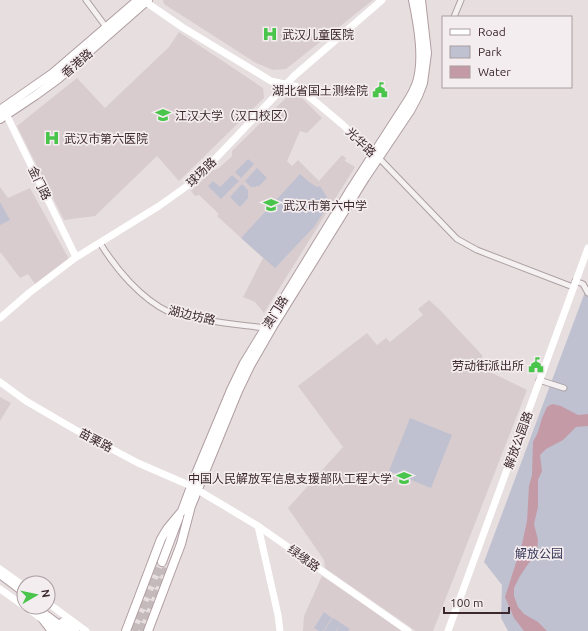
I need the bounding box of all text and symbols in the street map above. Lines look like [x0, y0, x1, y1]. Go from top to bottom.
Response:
legend [442, 16, 572, 88]
hospital icon: 武汉儿童医院 [261, 25, 279, 43]
text: Road [478, 25, 506, 38]
place label: 武汉儿童医院 [282, 28, 354, 41]
text: Park [478, 45, 502, 58]
street label: 香港路 [59, 46, 95, 80]
text: Water [478, 65, 511, 78]
public building icon: 湖北省国土测绘院 [371, 81, 389, 99]
place label: 湖北省国土测绘院 [272, 84, 368, 97]
school or university icon: 江汉大学（汉口校区） [154, 106, 172, 124]
place label: 江汉大学（汉口校区） [175, 109, 295, 122]
street label: 光华路 [344, 125, 378, 159]
hospital icon: 武汉市第六医院 [43, 129, 61, 147]
place label: 武汉市第六医院 [64, 132, 148, 145]
street label: 球场路 [184, 155, 218, 189]
street label: 金门路 [26, 164, 54, 202]
school or university icon: 武汉市第六中学 [262, 196, 280, 214]
place label: 武汉市第六中学 [283, 199, 367, 212]
street label: 澳门路 [260, 293, 290, 331]
street label: 湖边坊路 [167, 303, 217, 327]
public building icon: 劳动街派出所 [527, 356, 545, 374]
place label: 劳动街派出所 [452, 359, 524, 372]
street label: 解放公园路 [502, 410, 534, 470]
street label: 苗栗路 [77, 426, 115, 454]
school or university icon: 中国人民解放军信息支援部队工程大学 [395, 469, 413, 487]
place label: 中国人民解放军信息支援部队工程大学 [188, 472, 392, 485]
street label: 绿缘路 [286, 542, 322, 574]
park label: 解放公园 [515, 547, 563, 560]
north arrow [16, 575, 56, 615]
text: N [39, 588, 52, 598]
scale bar [444, 589, 509, 615]
text: 100 m [450, 596, 483, 609]

